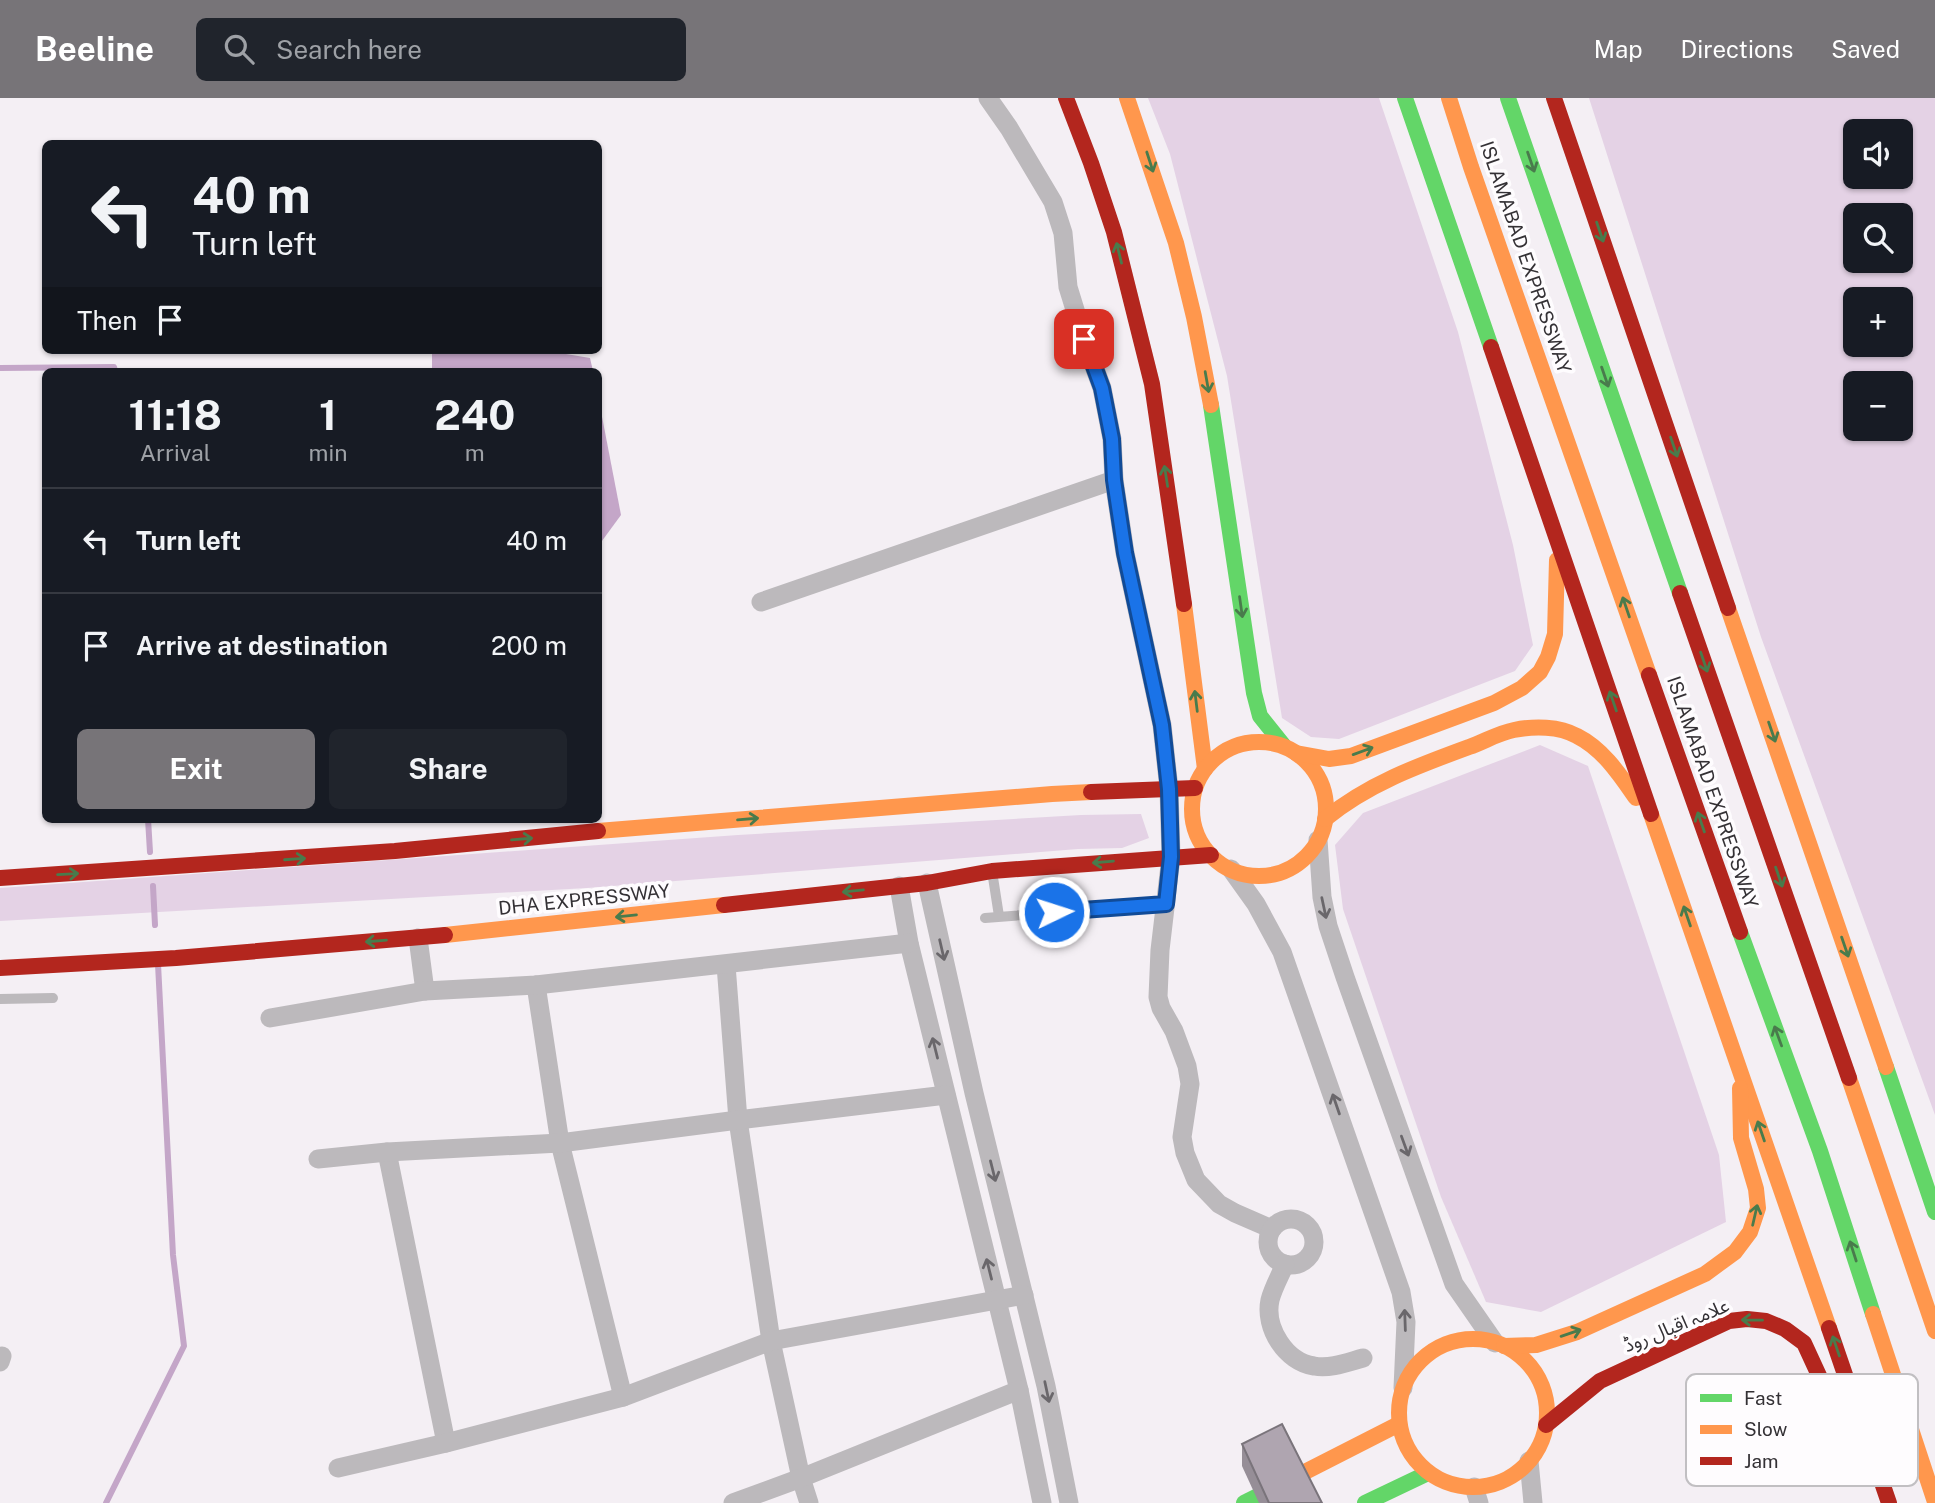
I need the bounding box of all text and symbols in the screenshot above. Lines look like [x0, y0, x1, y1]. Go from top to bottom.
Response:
search box [196, 18, 686, 81]
text: Beeline [35, 30, 154, 68]
icon: search [220, 30, 258, 68]
text: Search here [276, 34, 422, 65]
text: Map [1594, 35, 1643, 63]
text: Directions [1681, 35, 1793, 63]
text: Saved [1831, 35, 1900, 63]
map controls [1843, 119, 1913, 441]
button: sound [1843, 119, 1913, 189]
street label: ISLAMABAD EXPRESSWAY [1476, 138, 1576, 376]
one-way arrow [1144, 151, 1157, 173]
one-way arrow [1526, 151, 1538, 173]
text: 40 m [192, 166, 311, 224]
icon: left [77, 168, 168, 259]
button: search [1843, 203, 1913, 273]
one-way arrow [1594, 221, 1607, 243]
text: Turn left [192, 225, 317, 262]
one-way arrow [1112, 242, 1125, 265]
button: + [1843, 287, 1913, 357]
icon: arrive [151, 301, 189, 339]
text: Then [77, 305, 137, 336]
pin [1054, 309, 1114, 369]
icon: arrive [1065, 320, 1103, 358]
one-way arrow [1600, 366, 1612, 388]
one-way arrow [1201, 370, 1214, 393]
button: − [1843, 371, 1913, 441]
text: 11:18 [129, 390, 222, 439]
text: 1 [319, 390, 337, 439]
text: 240 [434, 390, 515, 439]
one-way arrow [1669, 436, 1681, 458]
text: Arrival [140, 439, 211, 466]
text: min [309, 439, 348, 466]
text: m [465, 439, 485, 466]
one-way arrow [1159, 465, 1172, 487]
icon: left [77, 522, 115, 560]
text: Turn left [136, 525, 241, 556]
text: 40 m [506, 525, 567, 556]
one-way arrow [1235, 595, 1248, 618]
one-way arrow [1619, 596, 1632, 618]
icon: arrive [77, 627, 115, 665]
text: Arrive at destination [136, 630, 388, 661]
text: 200 m [491, 630, 567, 661]
one-way arrow [1699, 650, 1711, 672]
street label: ISLAMABAD EXPRESSWAY [1663, 673, 1763, 911]
one-way arrow [1190, 690, 1203, 713]
one-way arrow [1606, 690, 1618, 712]
one-way arrow [1767, 720, 1779, 742]
button: Exit [77, 729, 315, 809]
button: Share [329, 729, 567, 809]
one-way arrow [1351, 744, 1373, 757]
one-way arrow [1694, 811, 1706, 833]
one-way arrow [737, 812, 759, 825]
one-way arrow [510, 832, 533, 845]
one-way arrow [283, 852, 306, 865]
one-way arrow [1092, 856, 1115, 869]
one-way arrow [1774, 865, 1786, 887]
one-way arrow [56, 867, 79, 880]
position arrow [1017, 875, 1091, 949]
street label: DHA EXPRESSWAY [497, 879, 671, 919]
one-way arrow [842, 885, 864, 898]
one-way arrow [1318, 896, 1332, 919]
one-way arrow [1680, 905, 1692, 927]
one-way arrow [616, 909, 638, 922]
one-way arrow [365, 935, 388, 948]
one-way arrow [1839, 936, 1852, 958]
one-way arrow [936, 938, 949, 961]
one-way arrow [1771, 1025, 1783, 1047]
one-way arrow [928, 1037, 941, 1060]
one-way arrow [1329, 1093, 1341, 1115]
one-way arrow [1754, 1120, 1766, 1142]
one-way arrow [1400, 1135, 1412, 1157]
one-way arrow [987, 1159, 1001, 1182]
one-way arrow [1749, 1204, 1762, 1226]
one-way arrow [1846, 1240, 1858, 1262]
one-way arrow [982, 1258, 995, 1281]
street label: علامہ اقبال روڈ [1620, 1294, 1732, 1357]
one-way arrow [1398, 1309, 1412, 1332]
one-way arrow [1741, 1313, 1764, 1327]
one-way arrow [1559, 1326, 1581, 1338]
one-way arrow [1829, 1335, 1841, 1357]
legend [1686, 1374, 1918, 1486]
one-way arrow [1041, 1380, 1055, 1403]
text: Fast [1744, 1387, 1782, 1409]
text: Slow [1744, 1418, 1788, 1440]
text: Jam [1744, 1450, 1778, 1472]

